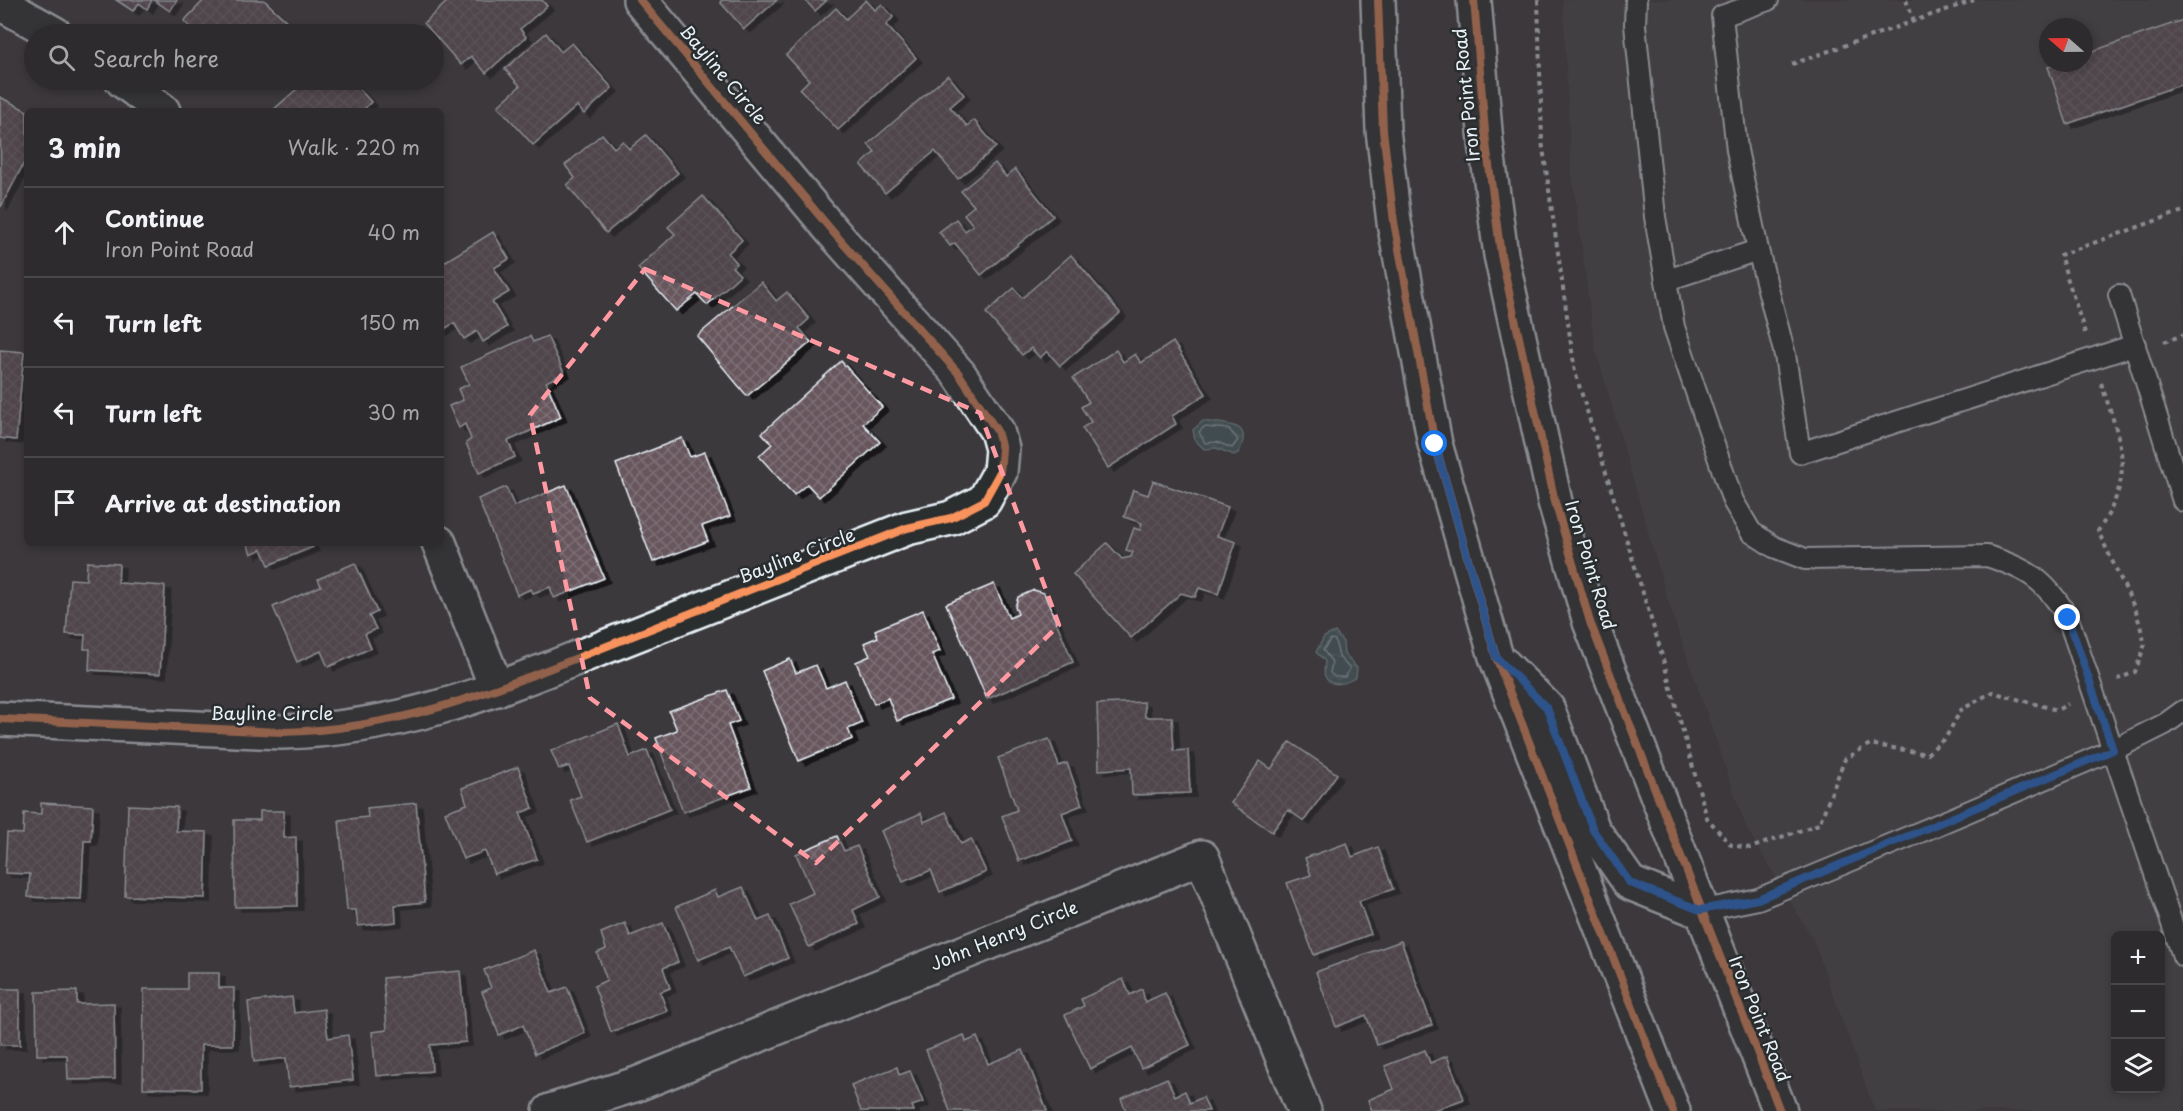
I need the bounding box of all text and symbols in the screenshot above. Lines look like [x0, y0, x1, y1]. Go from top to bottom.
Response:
street label: Bayline Circle [674, 18, 774, 130]
north arrow [2039, 18, 2093, 72]
search box [24, 24, 444, 90]
street label: Iron Point Road [1445, 27, 1486, 163]
icon: search [45, 41, 78, 74]
text: Search here [93, 41, 219, 74]
text: 3 min [48, 128, 121, 167]
text: Walk · 220 m [288, 132, 420, 162]
text: Continue [105, 201, 204, 234]
icon: ahead [48, 216, 81, 249]
text: 40 m [368, 217, 420, 247]
text: Iron Point Road [105, 234, 254, 264]
icon: left [48, 306, 81, 339]
text: Turn left [105, 306, 202, 339]
text: 150 m [360, 307, 420, 337]
icon: left [48, 396, 81, 429]
text: Turn left [105, 396, 202, 429]
text: 30 m [367, 397, 420, 427]
route start [1421, 430, 1447, 456]
icon: arrive [48, 486, 81, 519]
text: Arrive at destination [105, 486, 341, 519]
street label: Iron Point Road [1559, 496, 1624, 633]
street label: Bayline Circle [734, 520, 859, 589]
route end [2054, 604, 2080, 630]
street label: Bayline Circle [210, 699, 334, 726]
street label: John Henry Circle [926, 893, 1081, 977]
map controls [2111, 931, 2165, 1093]
button: + [2111, 931, 2165, 985]
street label: Iron Point Road [1723, 951, 1798, 1086]
button: − [2111, 985, 2165, 1039]
button: layers [2111, 1039, 2165, 1093]

